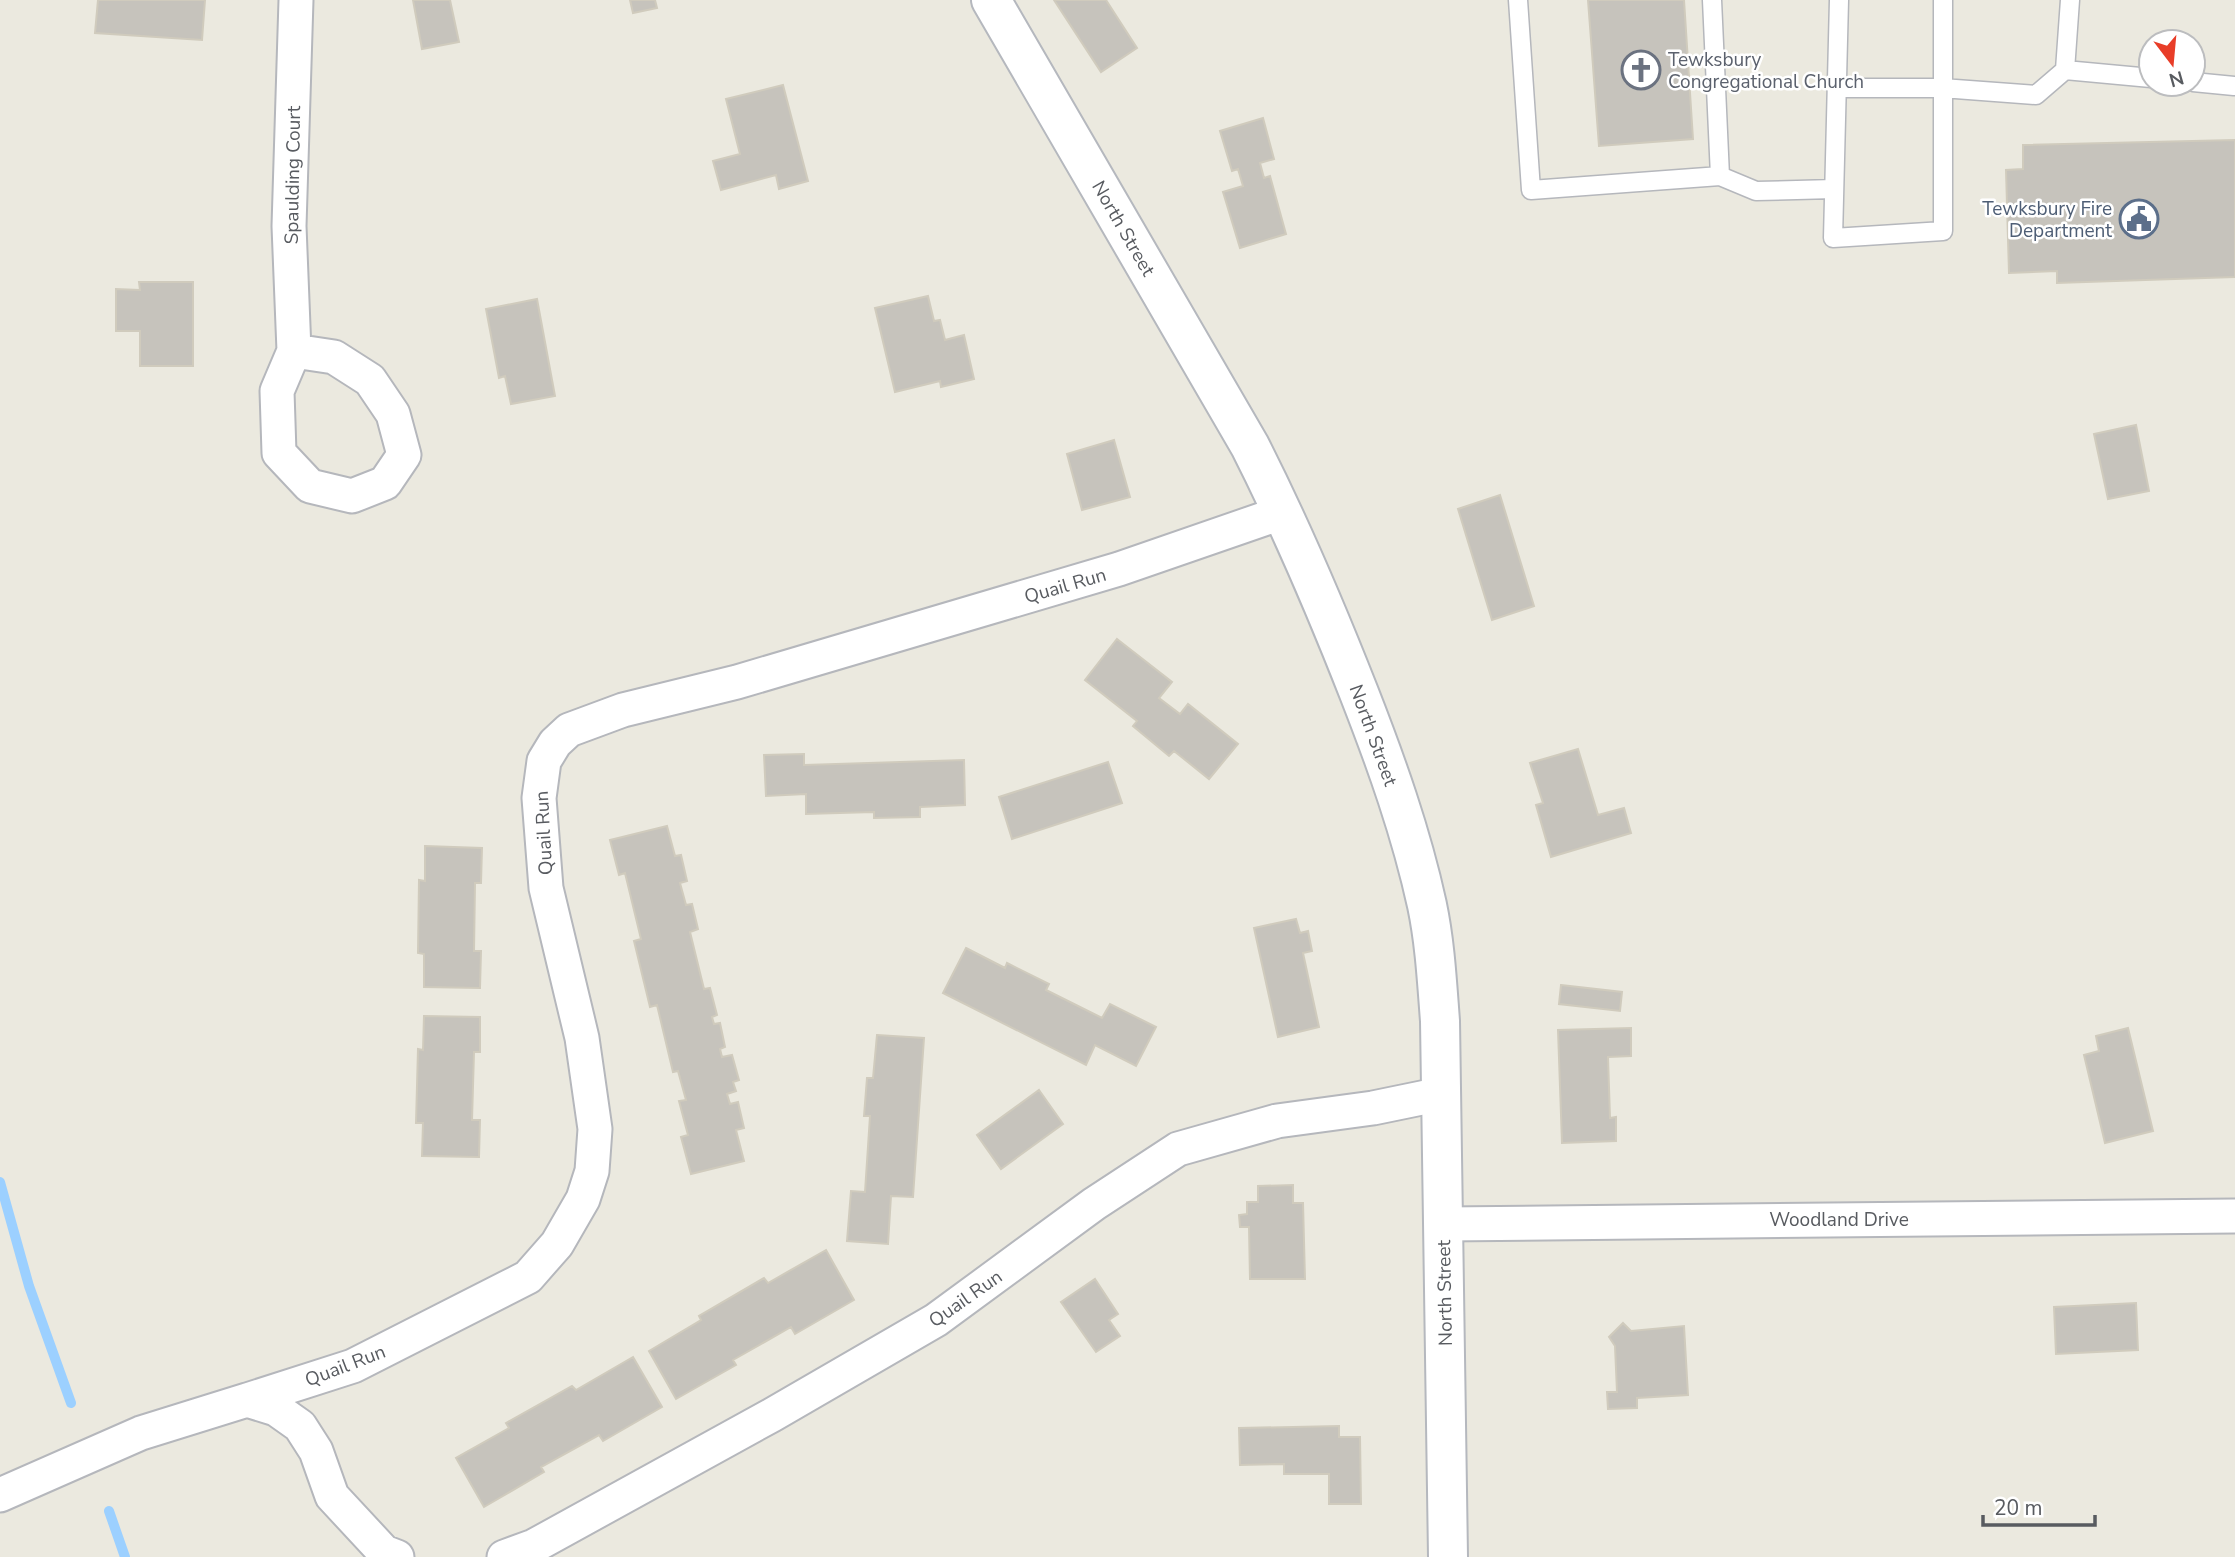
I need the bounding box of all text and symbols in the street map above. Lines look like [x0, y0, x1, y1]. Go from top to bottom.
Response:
north arrow [2137, 28, 2207, 98]
place label: Tewksbury Congregational Church [1668, 47, 1864, 95]
church icon: Tewksbury Congregational Church [1620, 49, 1662, 91]
text: N [2166, 64, 2187, 93]
street label: Spaulding Court [279, 105, 307, 245]
street label: North Street [1085, 176, 1161, 281]
place label: Tewksbury Fire Department [1982, 196, 2112, 244]
public building icon: Tewksbury Fire Department [2118, 198, 2160, 240]
street label: Quail Run [1021, 562, 1109, 610]
street label: North Street [1343, 681, 1404, 790]
street label: Quail Run [529, 790, 559, 876]
street label: Woodland Drive [1769, 1207, 1909, 1233]
street label: North Street [1431, 1239, 1459, 1346]
street label: Quail Run [924, 1264, 1008, 1334]
street label: Quail Run [301, 1339, 389, 1393]
scale bar [1983, 1484, 2095, 1528]
text: 20 m [1994, 1494, 2043, 1522]

